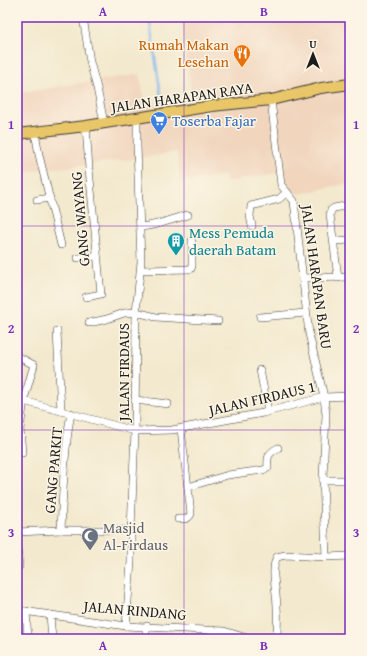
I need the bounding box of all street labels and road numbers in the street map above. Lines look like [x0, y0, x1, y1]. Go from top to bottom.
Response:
street label: JALAN HARAPAN RAYA [108, 77, 254, 118]
street label: GANG WAYANG [65, 171, 95, 267]
street label: JALAN HARAPAN BARU [296, 201, 338, 351]
street label: JALAN FIRDAUS [113, 323, 134, 423]
street label: JALAN FIRDAUS 1 [205, 376, 317, 421]
street label: GANG PARKIT [39, 425, 67, 514]
street label: JALAN RINDANG [81, 595, 187, 625]

